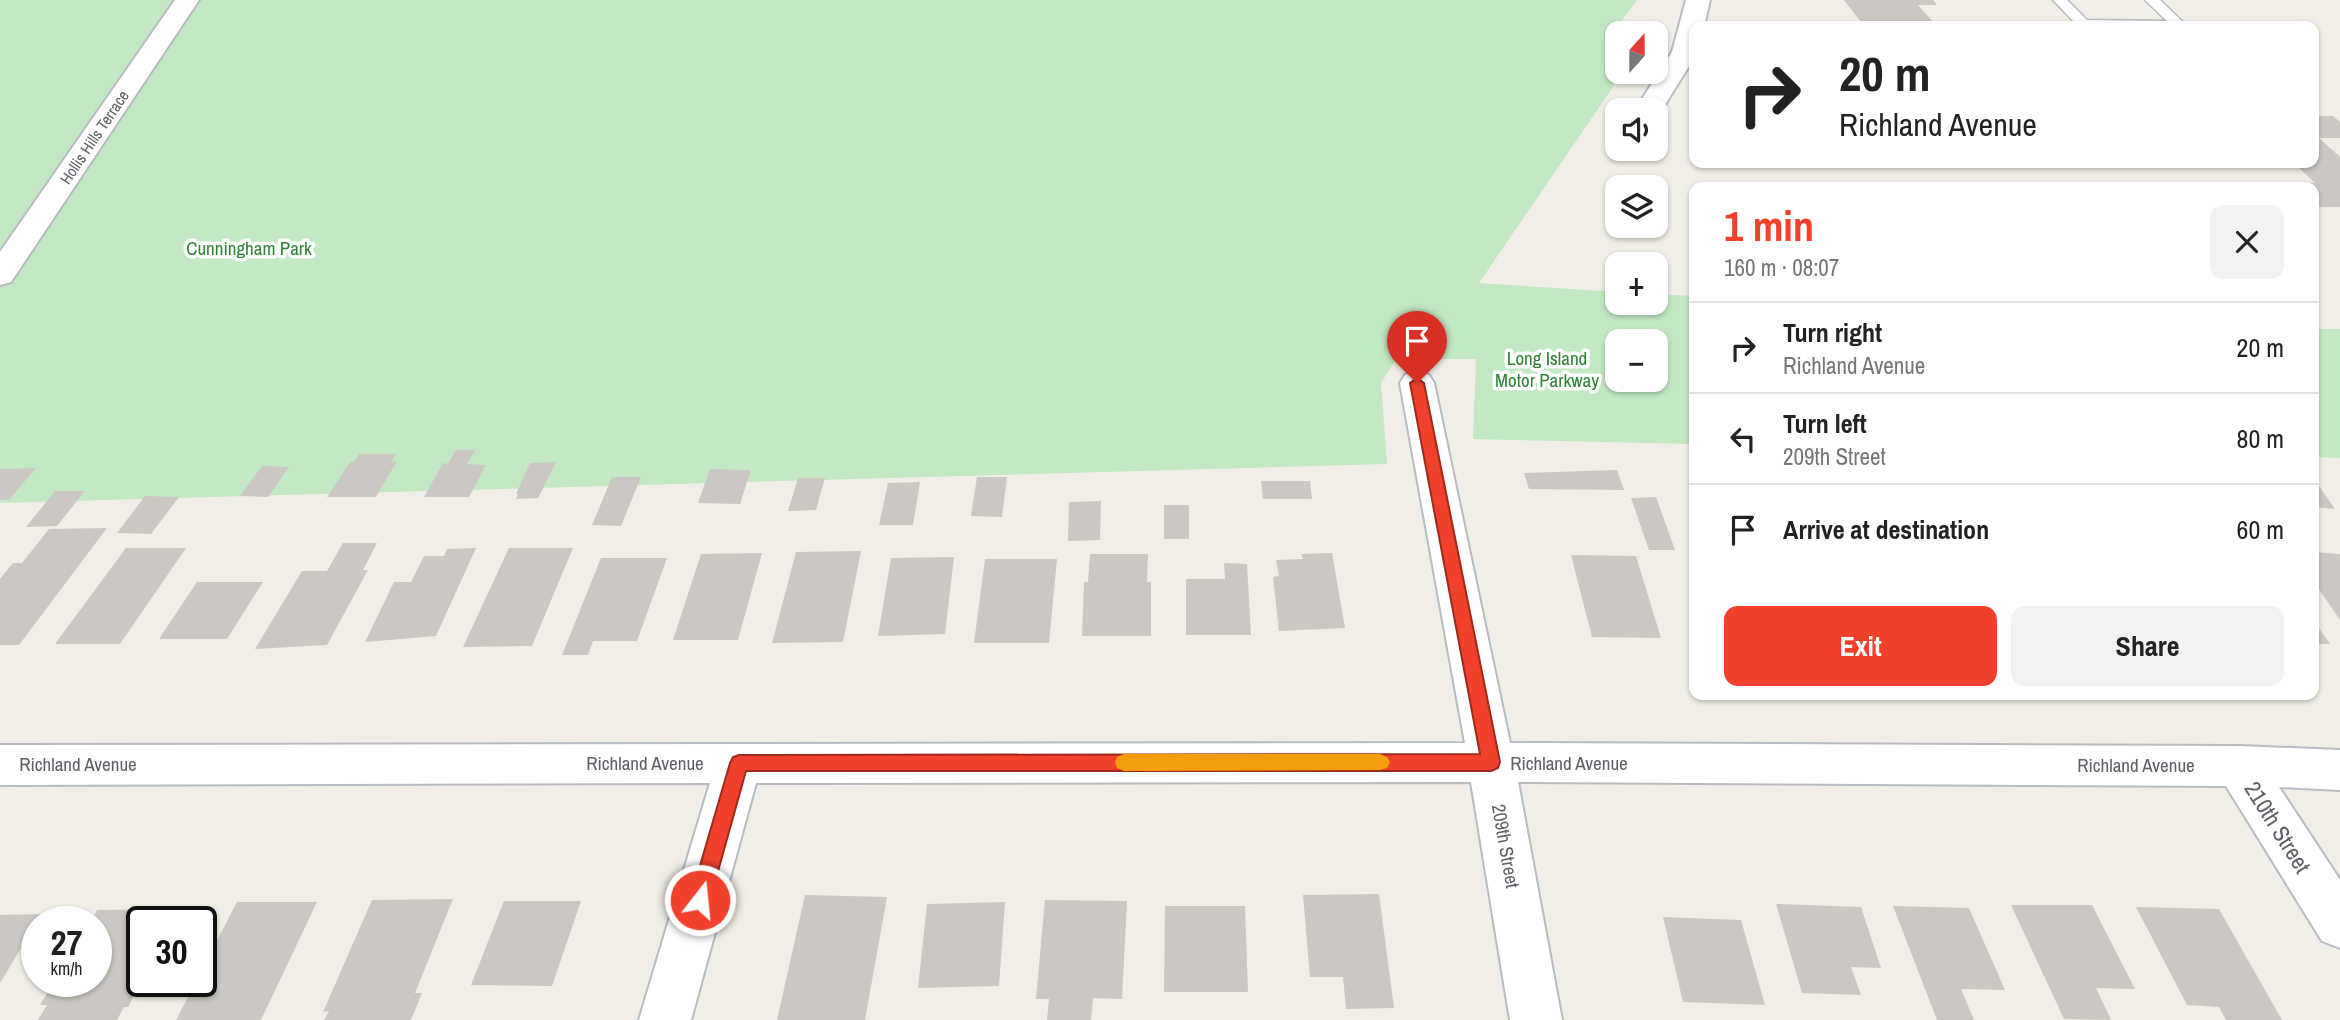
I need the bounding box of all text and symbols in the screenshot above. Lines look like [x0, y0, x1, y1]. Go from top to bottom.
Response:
north arrow [1605, 21, 1668, 84]
map controls [1605, 21, 1668, 392]
text: 20 m [1839, 40, 1931, 106]
icon: right [1724, 49, 1815, 140]
street label: Hollis Hills Terrace [54, 86, 134, 188]
button: sound [1605, 98, 1668, 161]
text: Richland Avenue [1839, 103, 2037, 146]
button: layers [1605, 175, 1668, 238]
text: 1 min [1724, 198, 1814, 254]
button: close [2210, 205, 2284, 279]
park label: Cunningham Park [186, 235, 312, 261]
button: + [1605, 252, 1668, 315]
text: 160 m · 08:07 [1724, 252, 1839, 283]
pin [1387, 311, 1447, 383]
text: Turn right [1783, 315, 1882, 350]
icon: arrive [1398, 322, 1436, 360]
button: − [1605, 329, 1668, 392]
icon: right [1724, 329, 1762, 367]
text: 20 m [2237, 330, 2284, 365]
park label: Long Island Motor Parkway [1495, 345, 1599, 393]
text: Richland Avenue [1783, 350, 1925, 381]
text: Turn left [1783, 406, 1867, 441]
icon: left [1724, 420, 1762, 458]
text: 80 m [2237, 421, 2284, 456]
text: 209th Street [1783, 441, 1886, 472]
icon: arrive [1724, 511, 1762, 549]
text: Arrive at destination [1783, 512, 1989, 547]
text: 60 m [2237, 512, 2284, 547]
button: Exit [1724, 606, 1997, 686]
button: Share [2011, 606, 2284, 686]
street label: Richland Avenue [586, 750, 704, 776]
street label: Richland Avenue [1510, 750, 1628, 776]
street label: Richland Avenue [19, 751, 137, 777]
street label: Richland Avenue [2077, 752, 2195, 778]
street label: 210th Street [2238, 775, 2318, 879]
street label: 209th Street [1486, 802, 1526, 891]
position arrow [663, 863, 737, 937]
speed limit sign: 30 [126, 906, 217, 997]
text: 27 [51, 919, 82, 966]
text: km/h [51, 956, 83, 981]

